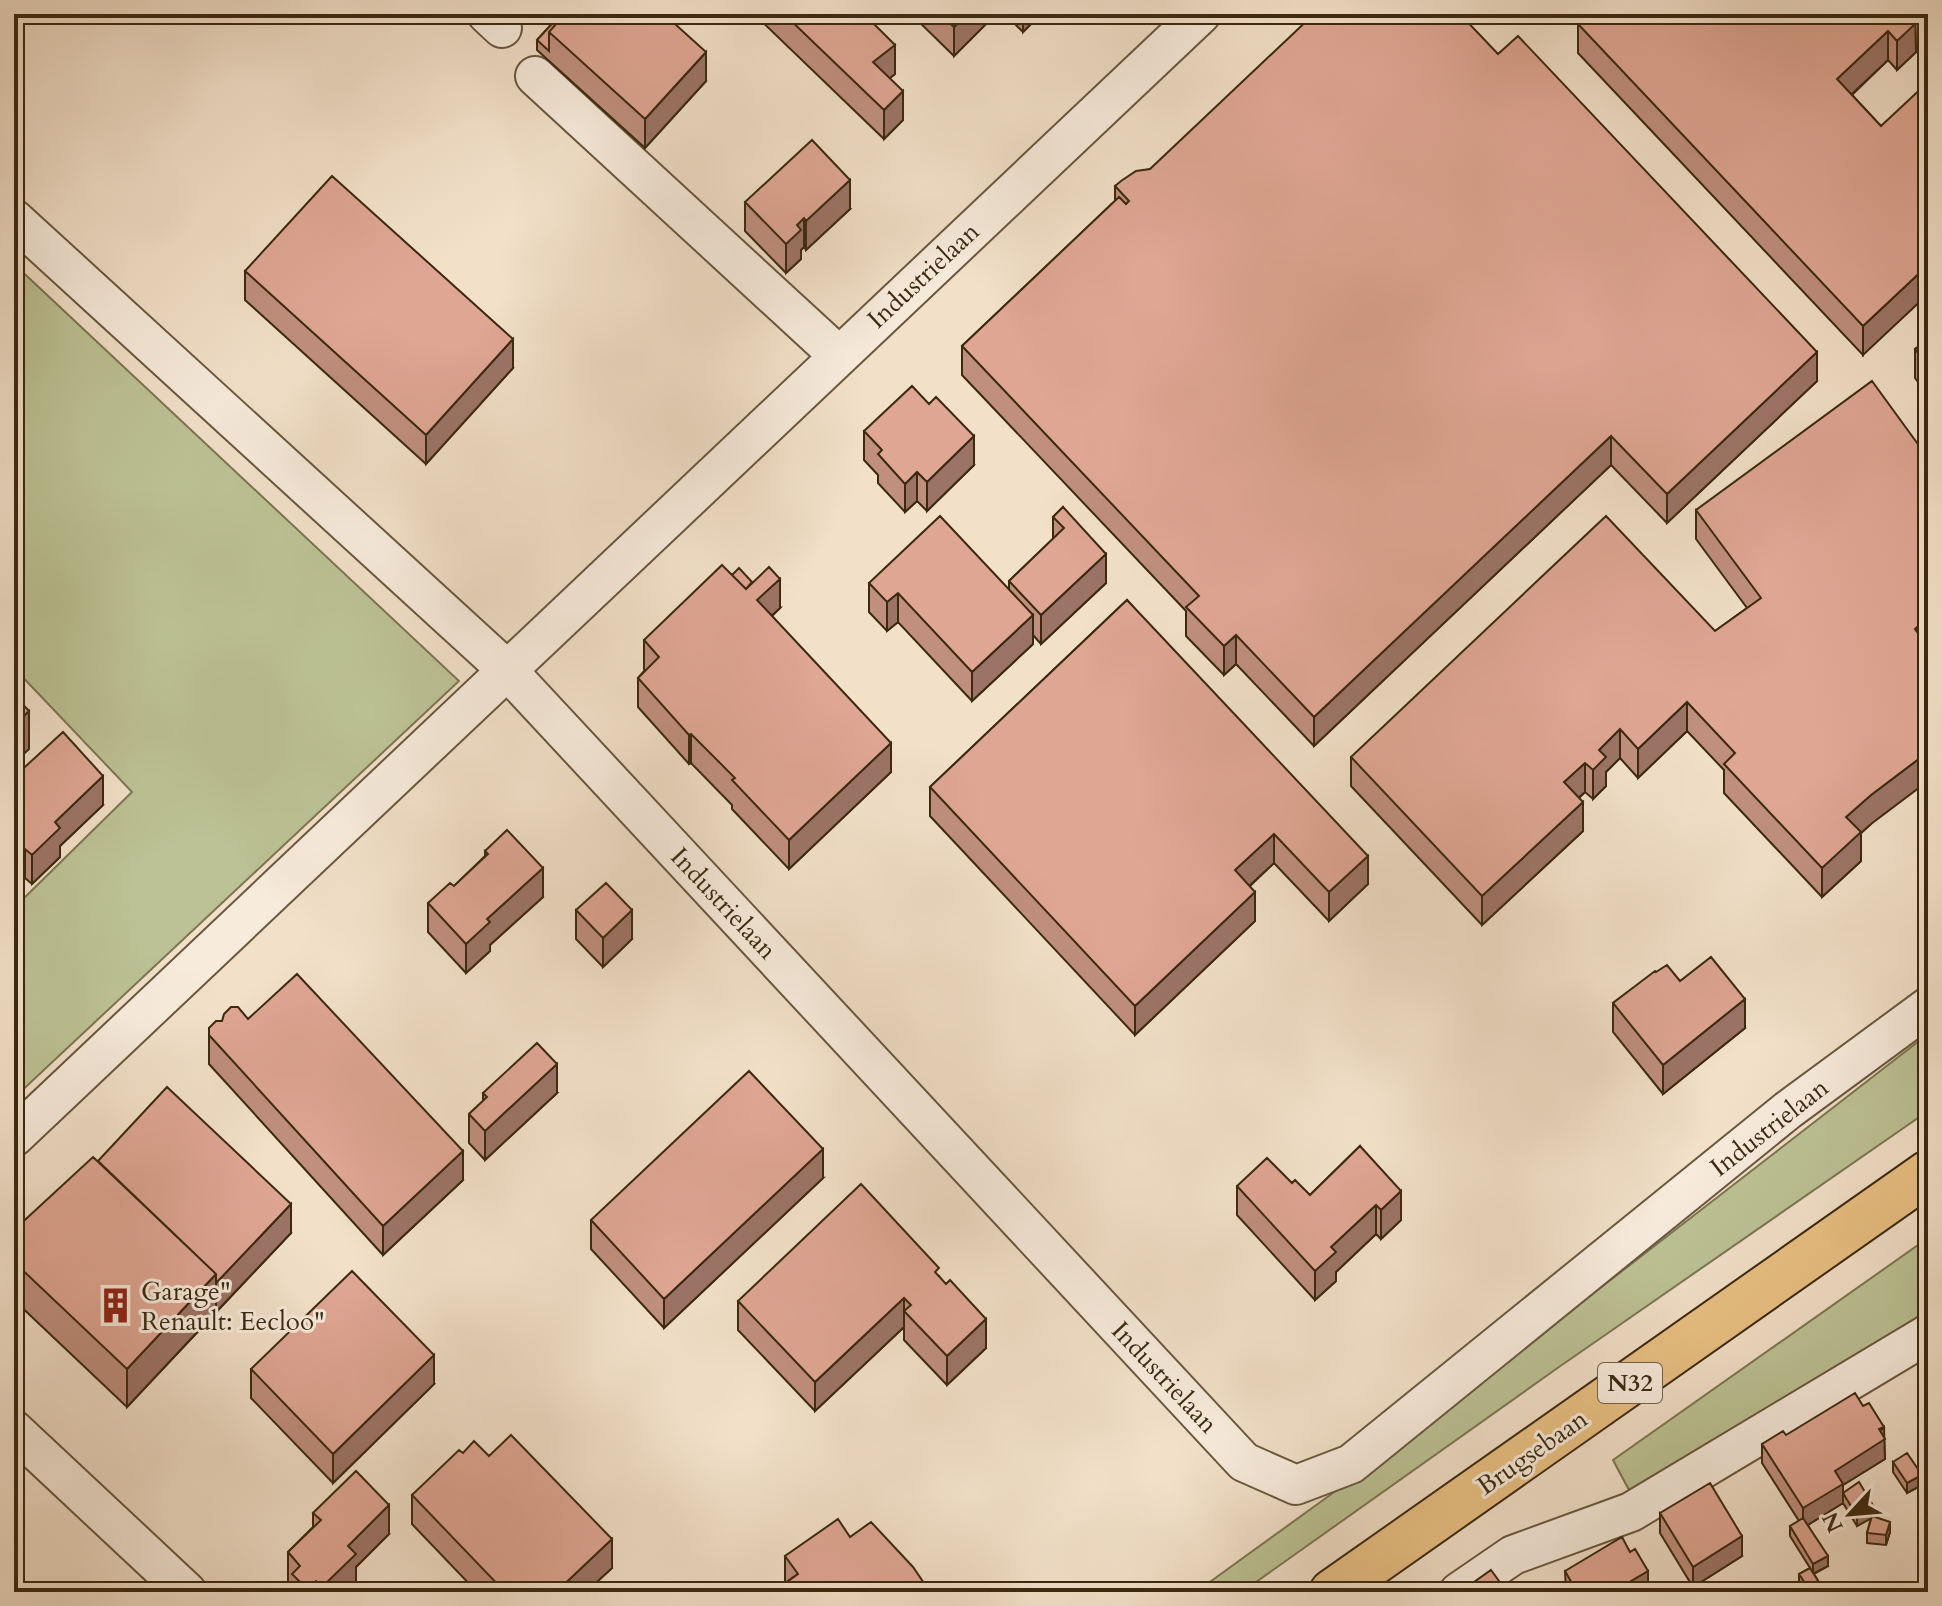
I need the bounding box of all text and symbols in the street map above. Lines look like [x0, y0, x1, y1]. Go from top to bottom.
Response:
street label: Industrielaan [860, 214, 987, 336]
street label: Industrielaan [663, 840, 785, 967]
street label: Industrielaan [1703, 1070, 1836, 1185]
place label: Garage" Renault: Eecloo" [141, 1274, 325, 1339]
building icon: Garage" Renault: Eecloo" [96, 1287, 134, 1325]
street label: Industrielaan [1104, 1314, 1226, 1441]
road number: N32 [1598, 1363, 1662, 1403]
street label: Brugsebaan [1470, 1401, 1595, 1503]
north arrow [1810, 1474, 1890, 1554]
text: N [1815, 1507, 1851, 1537]

